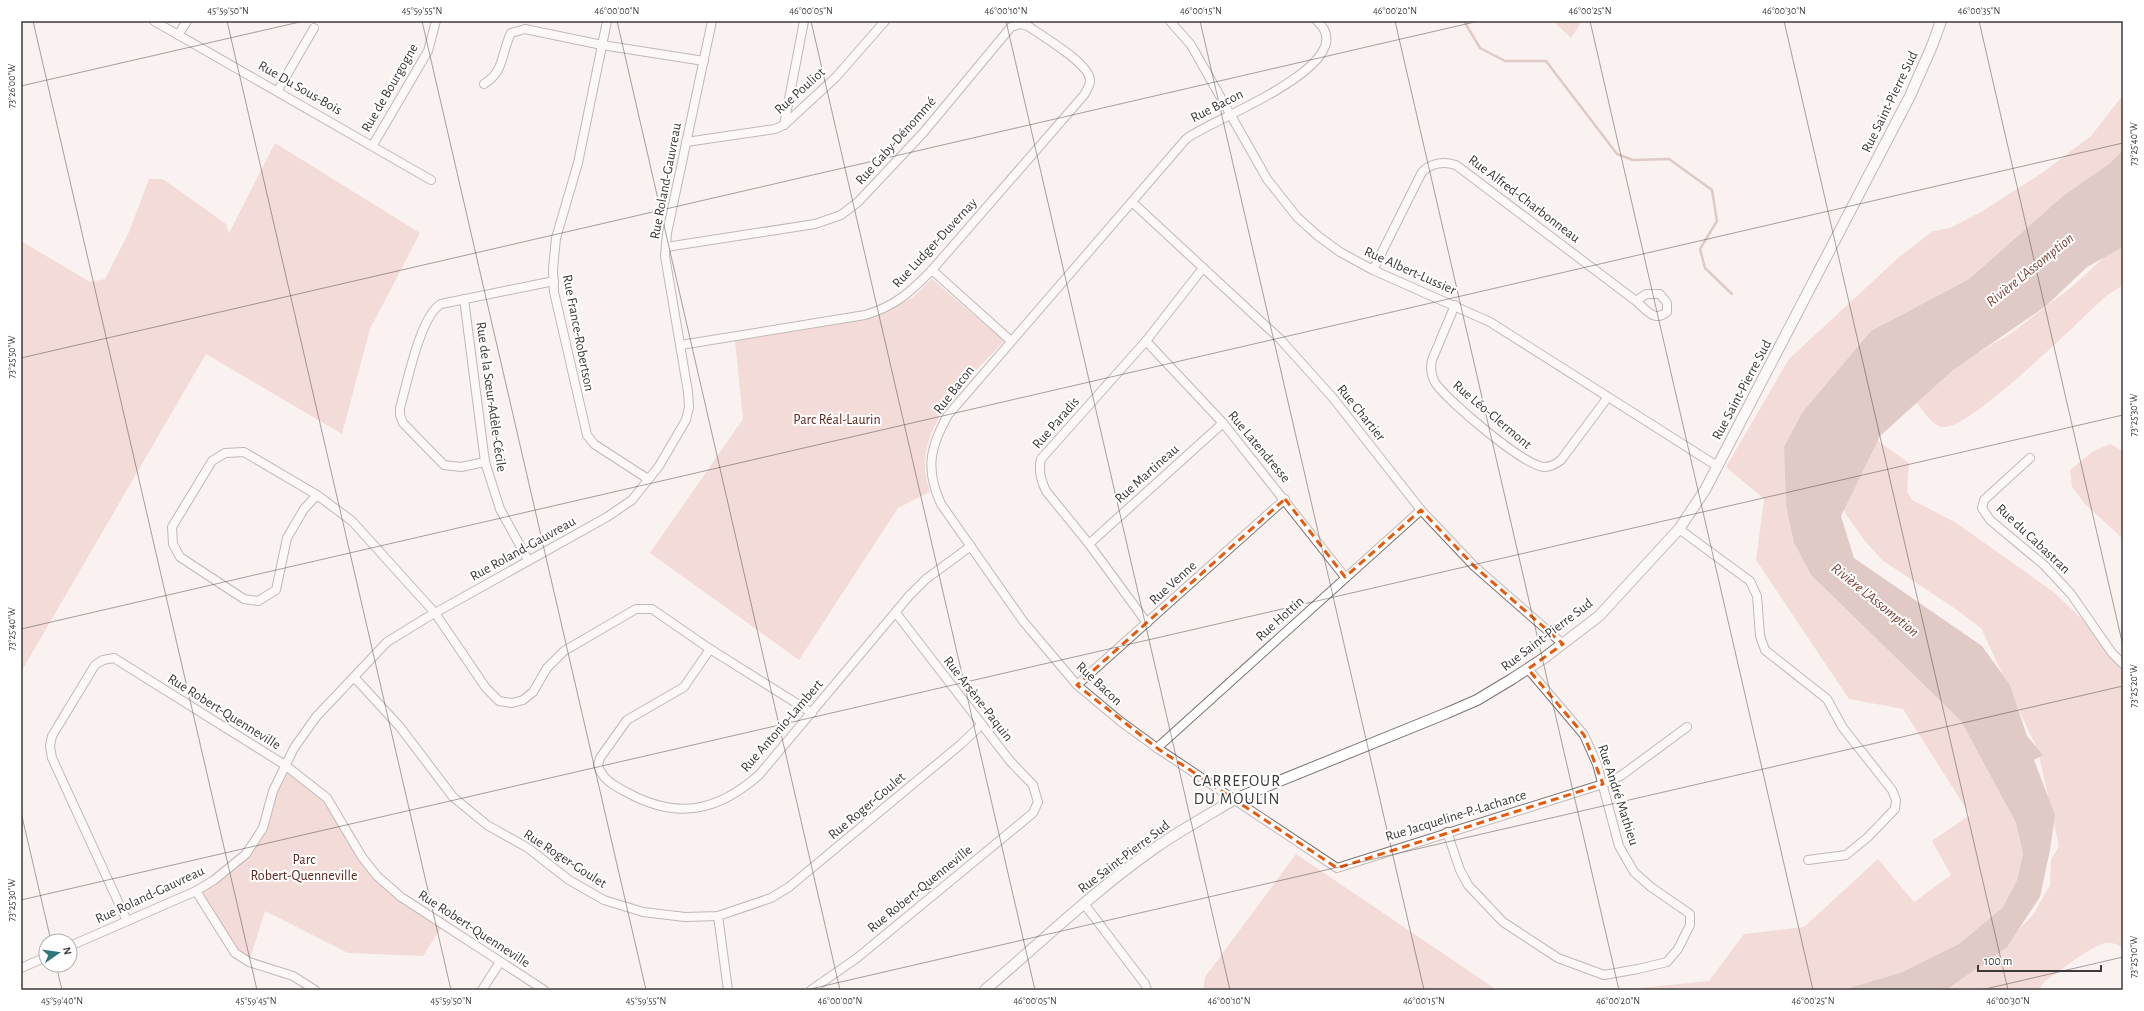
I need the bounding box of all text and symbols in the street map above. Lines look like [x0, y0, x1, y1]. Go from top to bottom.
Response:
text: 45°59'50"N [207, 6, 249, 16]
text: 45°59'55"N [402, 6, 442, 16]
text: 46°00'00"N [595, 6, 639, 16]
text: 46°00'05"N [789, 6, 833, 16]
text: 46°00'10"N [984, 6, 1028, 16]
text: 46°00'15"N [1180, 6, 1222, 16]
text: 46°00'20"N [1373, 6, 1417, 16]
text: 46°00'25"N [1568, 6, 1612, 16]
text: 46°00'30"N [1762, 6, 1806, 16]
text: 46°00'35"N [1958, 6, 2000, 16]
street label: Rue de Bourgogne [359, 41, 421, 135]
street label: Rue Saint-Pierre Sud [1859, 49, 1921, 155]
street label: Rue Du Sous-Bois [256, 58, 344, 118]
text: 73°26'00"W [7, 64, 17, 108]
street label: Rue Pouliot [772, 65, 828, 117]
street label: Rue Bacon [1189, 87, 1245, 125]
street label: Rue Gaby-Dénommé [853, 94, 939, 188]
street label: Rue Roland-Gauvreau [648, 122, 684, 240]
text: 73°25'40"W [2129, 122, 2139, 166]
street label: Rue Alfred-Charbonneau [1466, 153, 1582, 245]
street label: Rue Ludger-Duvernay [890, 195, 980, 291]
water label: Rivière L'Assomption [1983, 230, 2077, 310]
street label: Rue Albert-Lussier [1362, 244, 1458, 298]
street label: Rue France-Robertson [560, 273, 596, 393]
street label: Rue de la Sœur-Adèle-Cécile [474, 321, 508, 473]
text: 73°25'50"W [7, 335, 17, 378]
street label: Rue Saint-Pierre Sud [1710, 338, 1774, 442]
street label: Rue Bacon [931, 363, 977, 417]
street label: Rue Léo-Clermont [1450, 378, 1534, 452]
street label: Rue Chartier [1334, 382, 1388, 444]
text: 73°25'30"W [2129, 393, 2139, 436]
street label: Rue Paradis [1030, 395, 1082, 451]
street label: Rue Latendresse [1225, 409, 1293, 485]
park label: Parc Réal-Laurin [793, 413, 881, 427]
street label: Rue Martineau [1112, 442, 1182, 506]
street label: Rue du Cabastran [1993, 501, 2073, 577]
street label: Rue Roland-Gauvreau [468, 514, 578, 584]
street label: Rue Venne [1147, 558, 1199, 608]
water label: Rivière L'Assomption [1828, 560, 1922, 640]
street label: Rue Hottin [1253, 594, 1307, 644]
street label: Rue Saint-Pierre Sud [1499, 596, 1595, 674]
text: 73°25'40"W [7, 607, 17, 651]
street label: Rue Arsène-Paquin [941, 654, 1015, 744]
street label: Rue Bacon [1073, 660, 1125, 708]
text: 73°25'20"W [2129, 664, 2139, 708]
street label: Rue Robert-Quenneville [165, 672, 283, 752]
street label: Rue Antonio-Lambert [738, 677, 826, 775]
street label: Rue André Mathieu [1595, 743, 1641, 847]
street label: Rue Roger-Goulet [826, 770, 909, 842]
district label: CARREFOUR DU MOULIN [1193, 773, 1281, 807]
street label: Rue Jacqueline-P.-Lachance [1384, 788, 1528, 844]
street label: Rue Saint-Pierre Sud [1076, 818, 1172, 896]
street label: Rue Roger-Goulet [521, 827, 609, 891]
street label: Rue Robert-Quenneville [865, 843, 975, 935]
park label: Parc Robert-Quenneville [251, 853, 357, 883]
street label: Rue Roland-Gauvreau [93, 864, 207, 926]
text: 73°25'30"W [7, 878, 17, 921]
street label: Rue Robert-Quenneville [416, 888, 532, 970]
north arrow [38, 933, 78, 973]
text: 73°25'10"W [2129, 936, 2139, 978]
text: N [61, 946, 73, 956]
scale bar [1978, 947, 2101, 973]
text: 100 m [1984, 955, 2012, 967]
text: 45°59'40"N [41, 996, 83, 1006]
text: 45°59'45"N [235, 996, 277, 1006]
text: 45°59'50"N [430, 996, 472, 1006]
text: 45°59'55"N [626, 996, 666, 1006]
text: 46°00'00"N [818, 996, 862, 1006]
text: 46°00'05"N [1013, 996, 1057, 1006]
text: 46°00'10"N [1207, 996, 1251, 1006]
text: 46°00'15"N [1403, 996, 1445, 1006]
text: 46°00'20"N [1596, 996, 1640, 1006]
text: 46°00'25"N [1791, 996, 1835, 1006]
text: 46°00'30"N [1986, 996, 2030, 1006]

